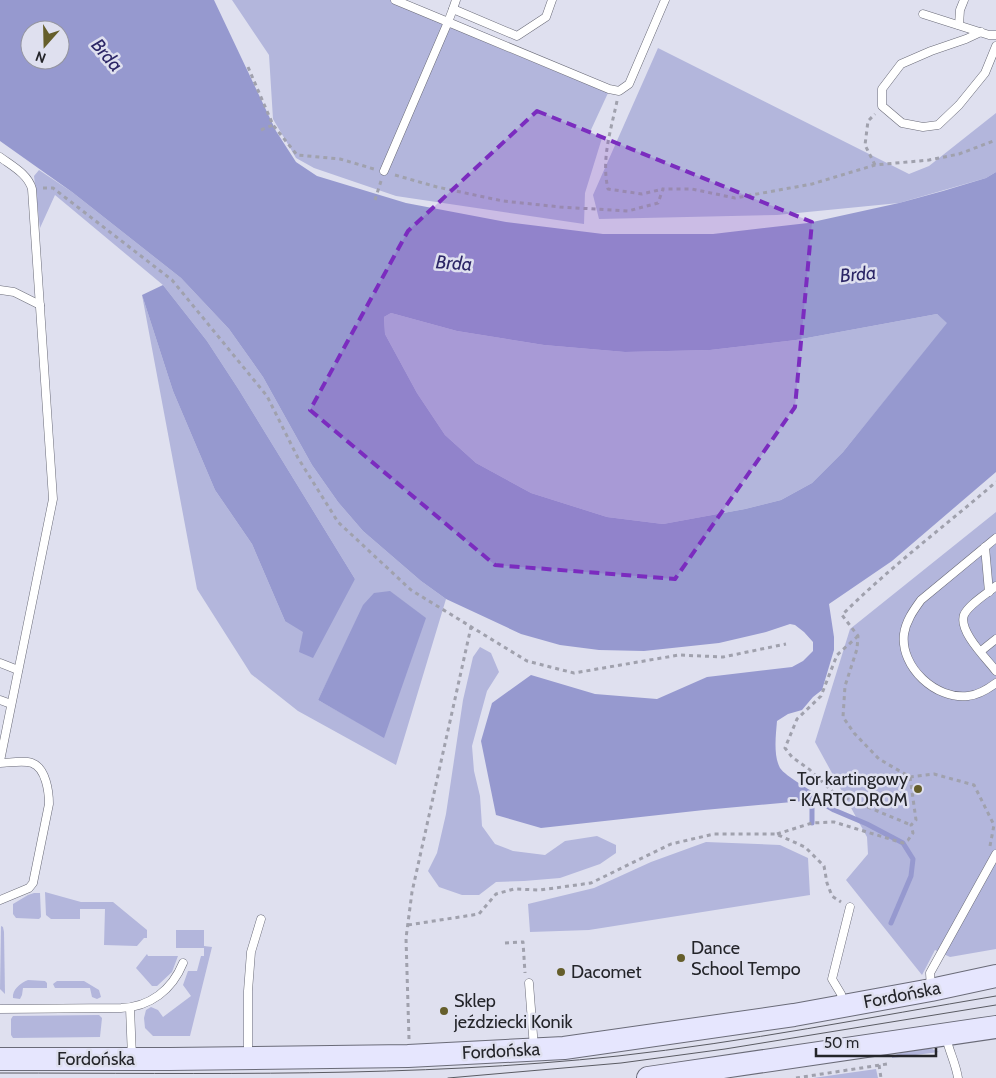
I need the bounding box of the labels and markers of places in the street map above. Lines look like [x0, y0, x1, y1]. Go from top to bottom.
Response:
place label: Tor kartingowy - KARTODROM [789, 768, 908, 811]
marker: Tor kartingowy - KARTODROM [912, 783, 924, 795]
place label: Dance School Tempo [691, 937, 801, 980]
marker: Dance School Tempo [675, 952, 687, 964]
place label: Dacomet [571, 961, 642, 983]
marker: Dacomet [555, 966, 567, 978]
place label: Sklep jeździecki Konik [453, 990, 573, 1033]
marker: Sklep jeździecki Konik [438, 1005, 450, 1017]

